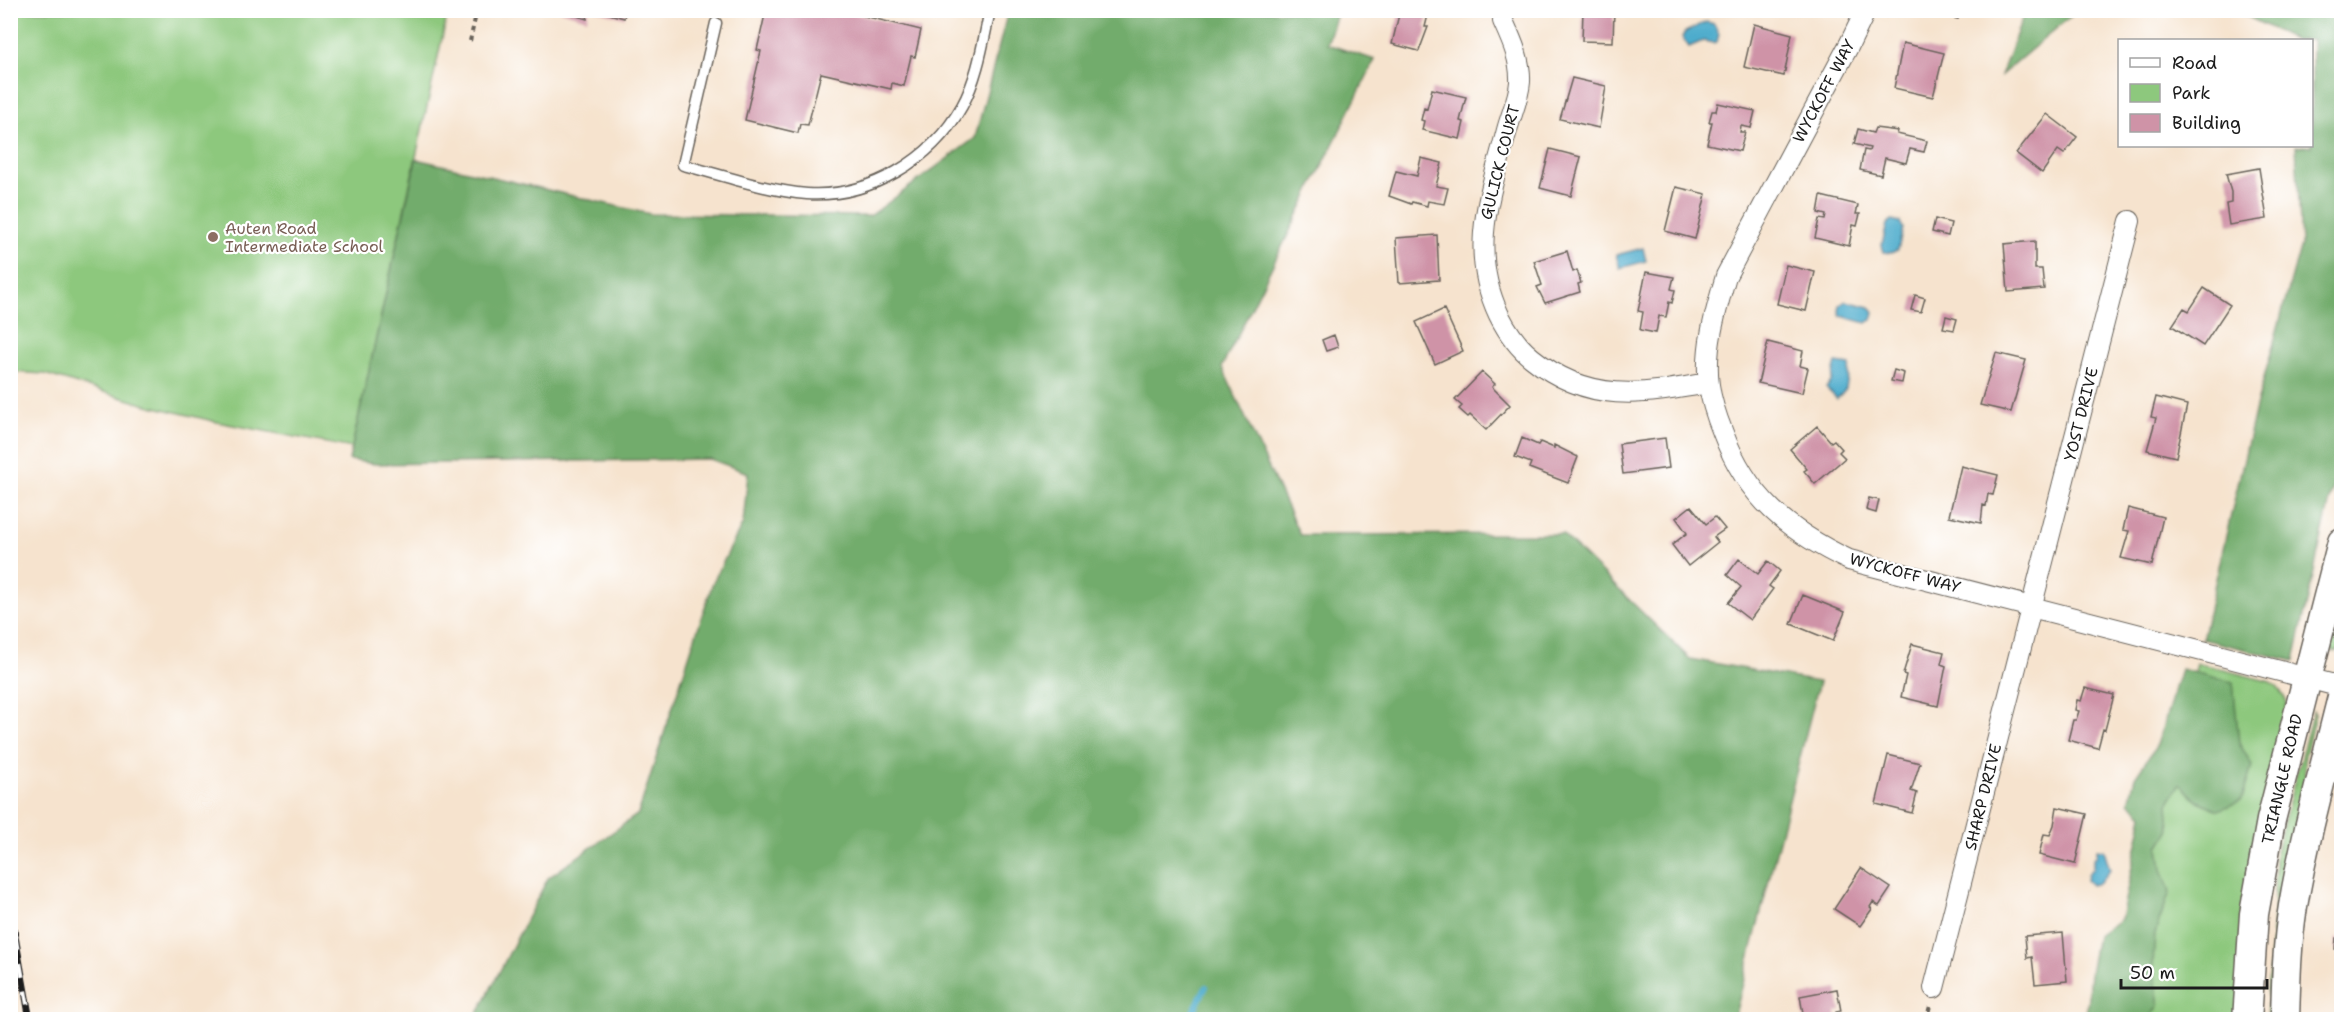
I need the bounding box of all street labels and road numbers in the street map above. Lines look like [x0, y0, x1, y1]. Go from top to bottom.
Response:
street label: WYCKOFF WAY [1788, 35, 1860, 146]
street label: GULICK COURT [1476, 102, 1524, 222]
street label: YOST DRIVE [2059, 365, 2103, 463]
street label: WYCKOFF WAY [1847, 548, 1963, 598]
street label: TRIANGLE ROAD [2257, 712, 2307, 846]
street label: SHARP DRIVE [1960, 742, 2006, 852]

